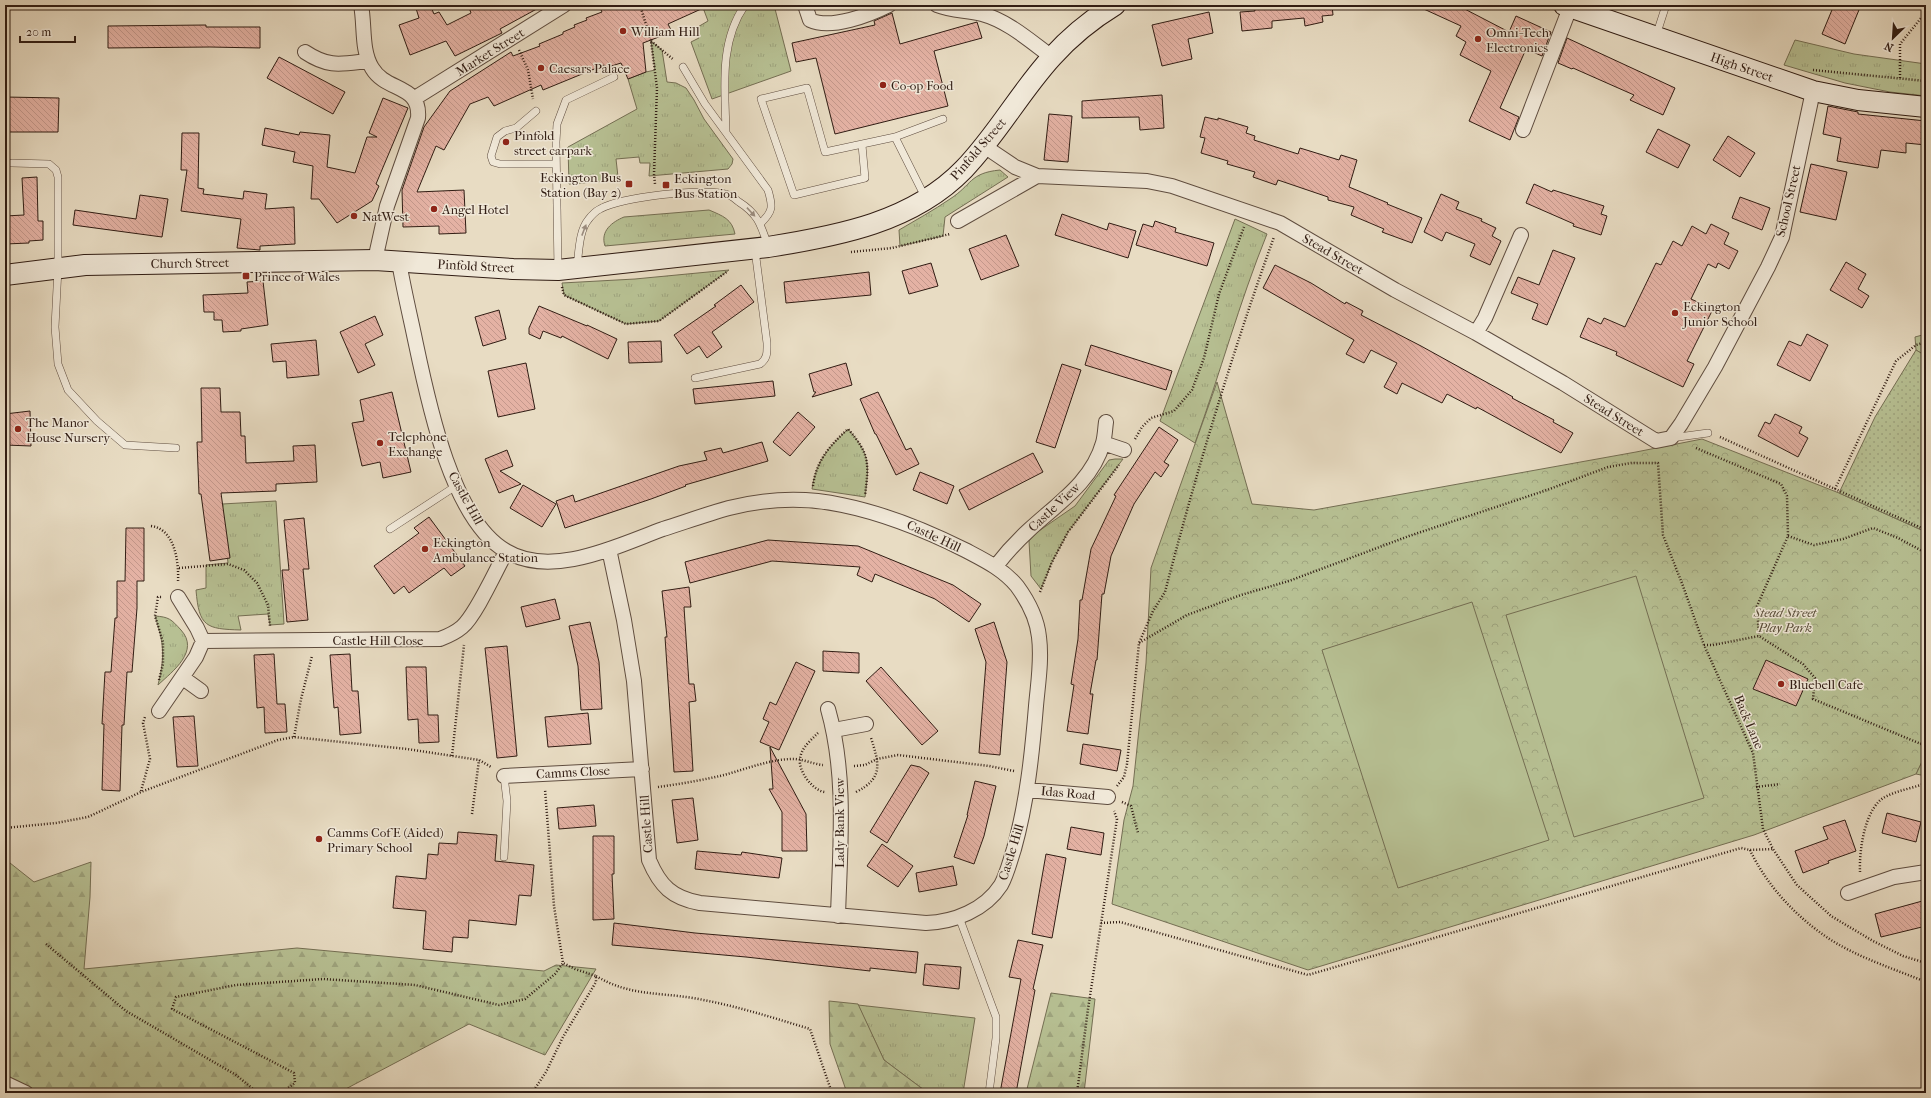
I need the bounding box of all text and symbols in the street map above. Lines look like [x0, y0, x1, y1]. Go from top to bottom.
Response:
scale bar [20, 18, 75, 44]
north arrow [1873, 18, 1913, 58]
place label: William Hill [630, 24, 700, 39]
text: 20 m [26, 25, 51, 39]
street label: Market Street [453, 25, 527, 79]
place label: Omni-Tech Electronics [1486, 25, 1550, 55]
marker: William Hill [618, 26, 628, 36]
marker: Omni-Tech Electronics [1473, 34, 1483, 44]
text: N [1882, 39, 1896, 54]
street label: High Street [1709, 49, 1776, 85]
place label: Caesars Palace [549, 61, 630, 76]
marker: Caesars Palace [536, 63, 546, 73]
place label: Co-op Food [891, 78, 954, 93]
marker: Co-op Food [878, 80, 888, 90]
street label: Pinfold Street [947, 115, 1009, 183]
place label: Pinfold street carpark [514, 128, 592, 158]
marker: Pinfold street carpark [501, 137, 511, 147]
street label: School Street [1772, 163, 1804, 238]
place label: Eckington Bus Station (Bay 2) [540, 170, 621, 200]
place label: Eckington Bus Station [674, 171, 738, 201]
marker: Eckington Bus Station (Bay 2) [624, 179, 634, 189]
marker: Eckington Bus Station [661, 180, 671, 190]
place label: Angel Hotel [441, 202, 509, 217]
marker: Angel Hotel [429, 204, 439, 214]
one-way arrow [746, 207, 756, 217]
place label: NatWest [362, 209, 410, 224]
marker: NatWest [349, 211, 359, 221]
one-way arrow [581, 224, 587, 236]
street label: Stead Street [1300, 231, 1366, 278]
street label: Church Street [150, 255, 230, 271]
street label: Pinfold Street [437, 256, 515, 276]
place label: Prince of Wales [254, 269, 340, 284]
marker: Prince of Wales [241, 271, 251, 281]
place label: Eckington Junior School [1682, 299, 1758, 329]
marker: Eckington Junior School [1670, 308, 1680, 318]
street label: Stead Street [1581, 391, 1647, 440]
place label: The Manor House Nursery [26, 415, 111, 445]
marker: The Manor House Nursery [13, 424, 23, 434]
place label: Telephone Exchange [388, 429, 447, 459]
marker: Telephone Exchange [375, 438, 385, 448]
street label: Castle Hill [445, 469, 487, 527]
street label: Castle View [1025, 479, 1083, 535]
street label: Castle Hill [904, 517, 964, 555]
place label: Eckington Ambulance Station [432, 535, 539, 565]
marker: Eckington Ambulance Station [420, 544, 430, 554]
park label: Stead Street Play Park [1753, 605, 1817, 635]
street label: Castle Hill Close [332, 633, 424, 648]
place label: Bluebell Cafe [1789, 677, 1864, 692]
marker: Bluebell Cafe [1776, 679, 1786, 689]
street label: Back Lane [1731, 693, 1767, 752]
street label: Camms Close [536, 763, 611, 781]
street label: Lady Bank View [832, 778, 847, 868]
street label: Idas Road [1040, 783, 1097, 803]
street label: Castle Hill [636, 794, 656, 854]
street label: Castle Hill [995, 822, 1027, 882]
place label: Camms CofE (Aided) Primary School [327, 825, 444, 855]
marker: Camms CofE (Aided) Primary School [314, 834, 324, 844]

